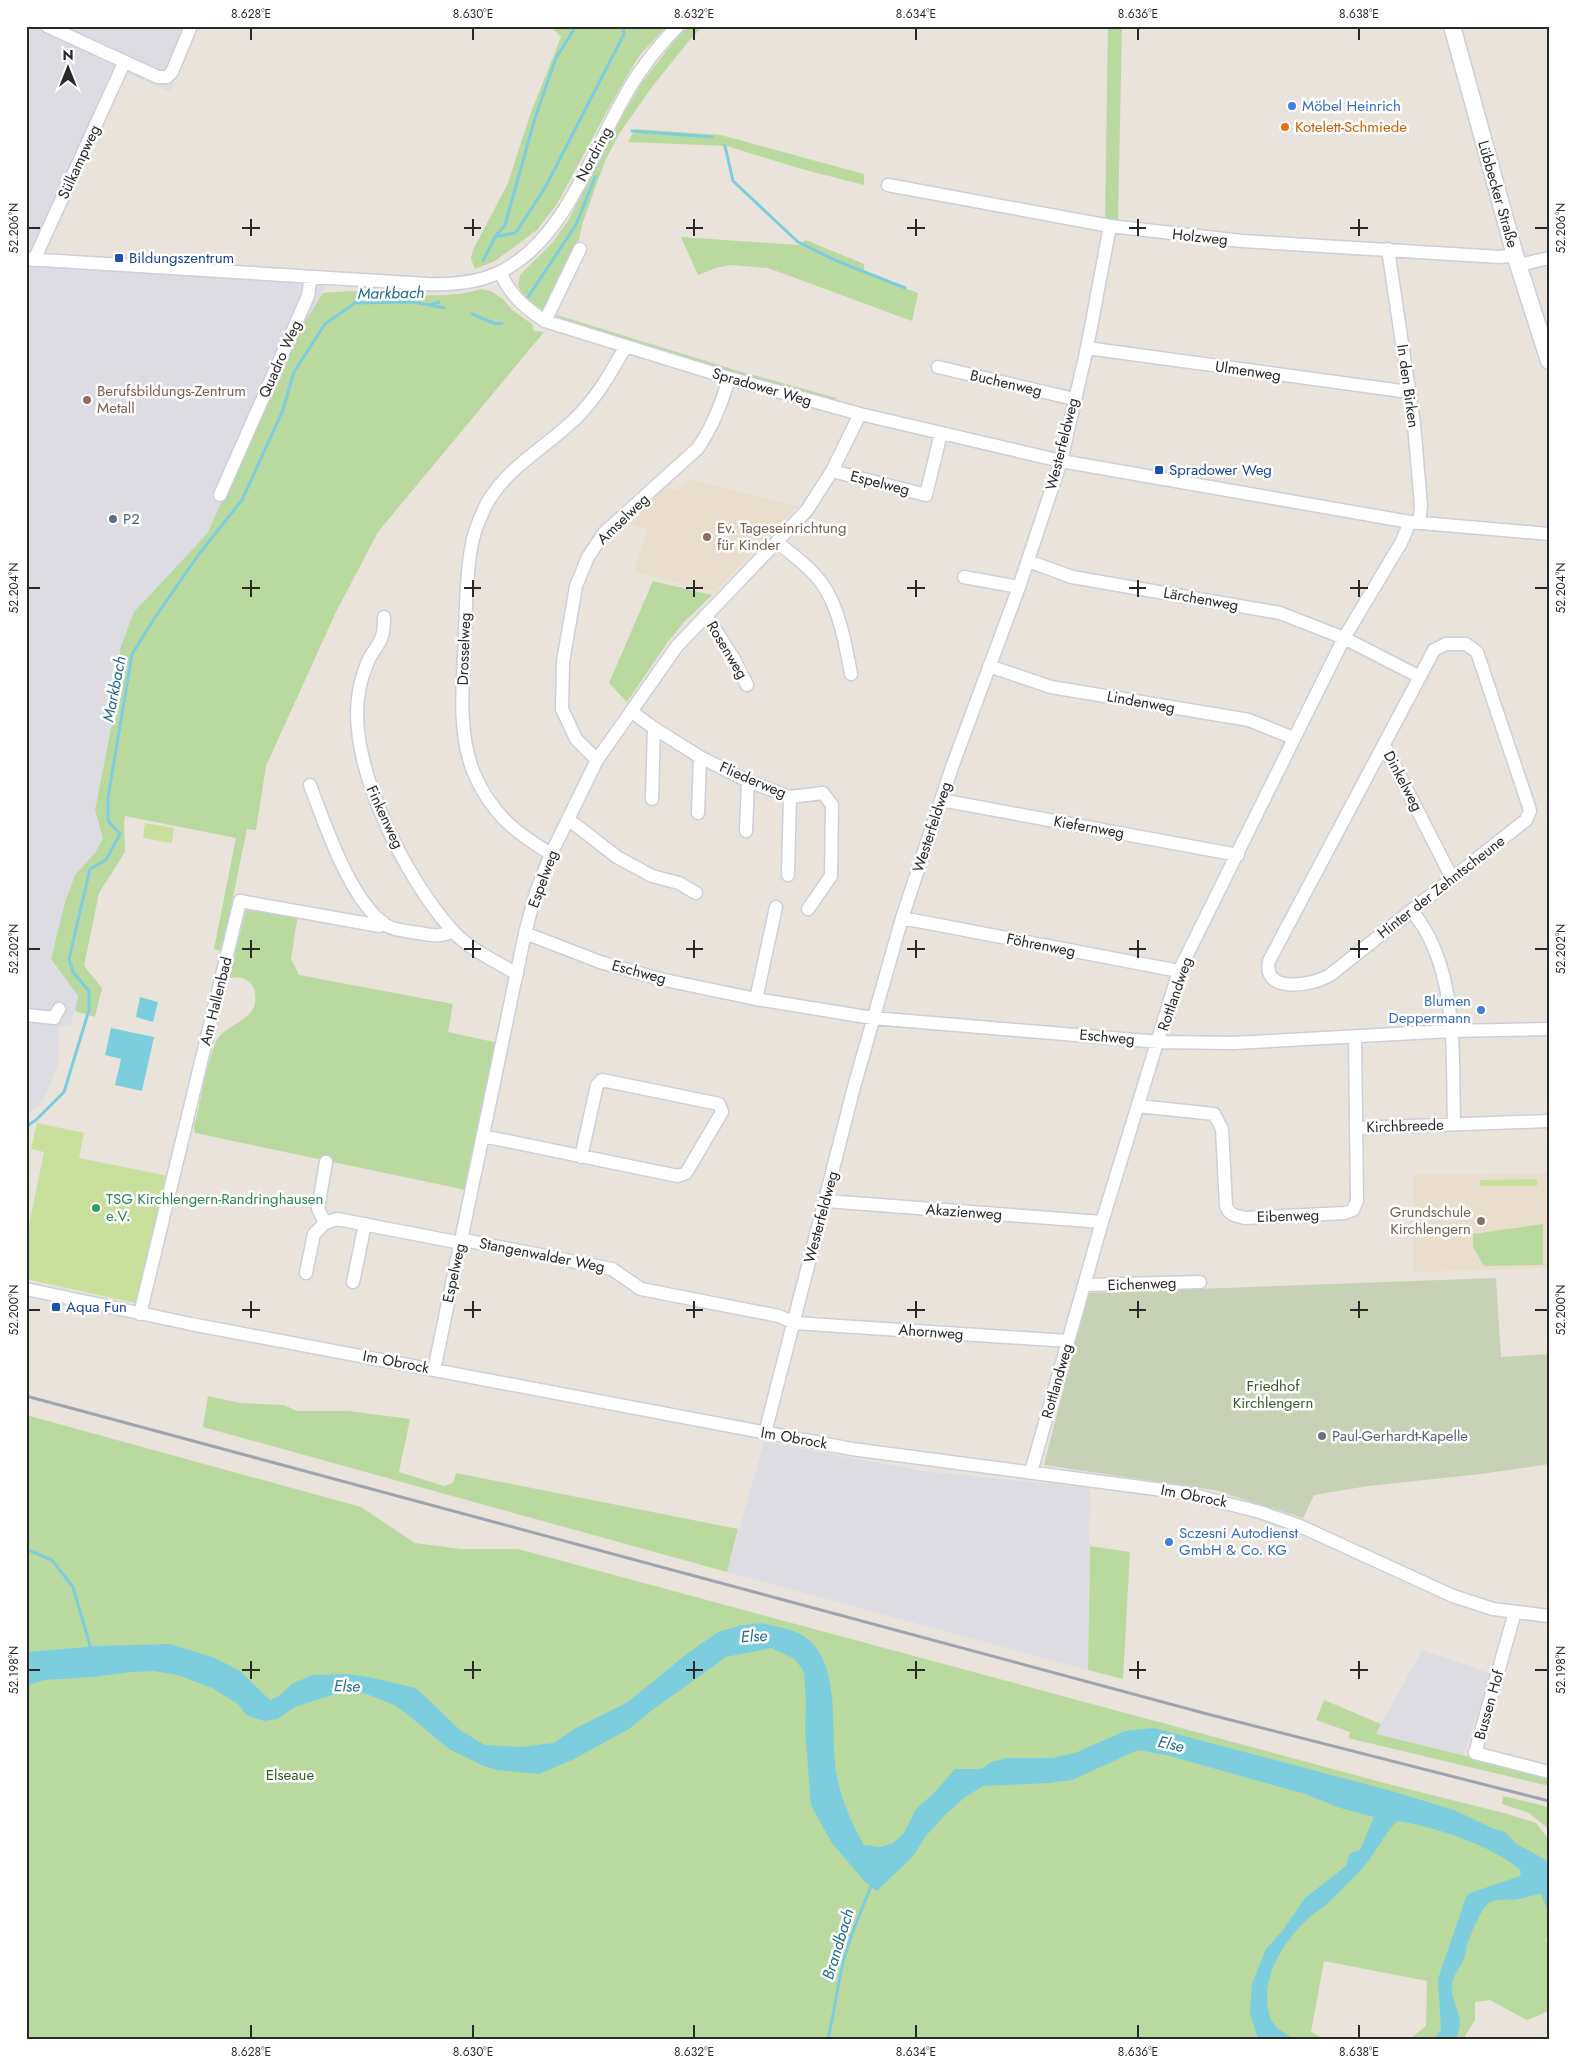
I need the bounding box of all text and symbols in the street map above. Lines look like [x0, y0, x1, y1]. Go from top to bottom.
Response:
text: 8.628°E [231, 5, 271, 23]
text: 8.630°E [453, 5, 493, 23]
text: 8.632°E [674, 5, 714, 23]
text: 8.634°E [896, 5, 936, 23]
text: 8.636°E [1118, 5, 1158, 23]
text: 8.638°E [1339, 5, 1379, 23]
north arrow [42, 42, 92, 92]
text: N [62, 45, 74, 65]
place label: Möbel Heinrich [1302, 95, 1401, 117]
marker: Möbel Heinrich [1286, 100, 1298, 112]
place label: Kotelett-Schmiede [1295, 116, 1407, 138]
street label: Sülkampweg [52, 121, 106, 203]
marker: Kotelett-Schmiede [1279, 121, 1291, 133]
street label: Nordring [570, 123, 618, 185]
street label: Lübbecker Straße [1472, 138, 1524, 251]
text: 52.206°N [5, 203, 23, 253]
text: 52.206°N [1552, 203, 1570, 253]
street label: Holzweg [1171, 223, 1229, 251]
place label: Bildungszentrum [129, 247, 234, 269]
marker: Bildungszentrum [113, 252, 125, 264]
water label: Markbach [357, 281, 425, 305]
street label: Quadro Weg [253, 317, 307, 401]
street label: In den Birken [1391, 343, 1425, 429]
street label: Ulmenweg [1214, 355, 1282, 387]
street label: Spradower Weg [710, 362, 814, 412]
street label: Buchenweg [968, 364, 1044, 402]
place label: Berufsbildungs-Zentrum Metall [97, 380, 246, 419]
marker: Berufsbildungs-Zentrum Metall [81, 394, 93, 406]
street label: Westerfeldweg [1040, 396, 1084, 492]
place label: Spradower Weg [1169, 459, 1272, 481]
marker: Spradower Weg [1153, 464, 1165, 476]
street label: Espelweg [848, 465, 912, 501]
street label: Amselweg [592, 488, 654, 550]
place label: P2 [123, 508, 140, 530]
marker: P2 [107, 513, 119, 525]
place label: Ev. Tageseinrichtung für Kinder [717, 517, 846, 556]
marker: Ev. Tageseinrichtung für Kinder [701, 531, 713, 543]
text: 52.204°N [5, 563, 23, 613]
text: 52.204°N [1552, 563, 1570, 613]
street label: Lärchenweg [1162, 582, 1240, 616]
street label: Drosselweg [452, 612, 476, 686]
street label: Rosenweg [701, 617, 753, 683]
water label: Markbach [96, 654, 132, 724]
street label: Lindenweg [1105, 685, 1177, 719]
street label: Dinkelweg [1378, 747, 1428, 815]
street label: Fliederweg [716, 756, 790, 804]
street label: Westerfeldweg [907, 779, 957, 875]
street label: Finkenweg [361, 782, 409, 852]
street label: Kiefernweg [1052, 810, 1126, 844]
street label: Hinter der Zehntscheune [1373, 830, 1510, 944]
street label: Espelweg [522, 847, 564, 911]
text: 52.202°N [5, 924, 23, 974]
text: 52.202°N [1552, 924, 1570, 974]
street label: Föhrenweg [1005, 928, 1077, 962]
street label: Am Hallenbad [194, 954, 238, 1048]
street label: Eschweg [609, 954, 669, 990]
street label: Rottlandweg [1152, 954, 1198, 1034]
place label: Blumen Deppermann [1388, 990, 1471, 1029]
marker: Blumen Deppermann [1475, 1004, 1487, 1016]
street label: Eschweg [1078, 1024, 1136, 1050]
street label: Kirchbreede [1366, 1114, 1444, 1138]
street label: Westerfeldweg [798, 1169, 844, 1265]
place label: TSG Kirchlengern-Randringhausen e.V. [106, 1188, 323, 1227]
street label: Akazienweg [925, 1198, 1003, 1226]
place label: Grundschule Kirchlengern [1390, 1201, 1471, 1240]
marker: TSG Kirchlengern-Randringhausen e.V. [90, 1202, 102, 1214]
street label: Eibenweg [1256, 1204, 1320, 1228]
marker: Grundschule Kirchlengern [1475, 1215, 1487, 1227]
street label: Stangenwalder Weg [477, 1232, 607, 1278]
street label: Espelweg [437, 1241, 471, 1305]
street label: Eichenweg [1107, 1272, 1177, 1296]
text: 52.200°N [5, 1284, 23, 1336]
text: 52.200°N [1552, 1284, 1570, 1336]
place label: Aqua Fun [66, 1296, 127, 1318]
marker: Aqua Fun [50, 1301, 62, 1313]
street label: Ahornweg [898, 1319, 964, 1345]
street label: Rottlandweg [1036, 1341, 1078, 1421]
street label: Im Obrock [361, 1345, 431, 1379]
park label: Friedhof Kirchlengern [1233, 1375, 1313, 1414]
street label: Im Obrock [759, 1421, 829, 1455]
place label: Paul-Gerhardt-Kapelle [1332, 1425, 1468, 1447]
marker: Paul-Gerhardt-Kapelle [1316, 1430, 1328, 1442]
street label: Im Obrock [1159, 1479, 1229, 1513]
place label: Sczesni Autodienst GmbH & Co. KG [1179, 1522, 1298, 1561]
marker: Sczesni Autodienst GmbH & Co. KG [1163, 1536, 1175, 1548]
water label: Else [740, 1624, 768, 1648]
text: 52.198°N [5, 1646, 23, 1694]
text: 52.198°N [1552, 1646, 1570, 1694]
street label: Bussen Hof [1469, 1667, 1510, 1742]
water label: Else [334, 1674, 360, 1698]
water label: Else [1156, 1730, 1186, 1758]
park label: Elseaue [266, 1764, 314, 1786]
water label: Brandbach [816, 1906, 860, 1982]
text: 8.628°E [231, 2043, 271, 2061]
text: 8.630°E [453, 2043, 493, 2061]
text: 8.632°E [674, 2043, 714, 2061]
text: 8.634°E [896, 2043, 936, 2061]
text: 8.636°E [1118, 2043, 1158, 2061]
text: 8.638°E [1339, 2043, 1379, 2061]

